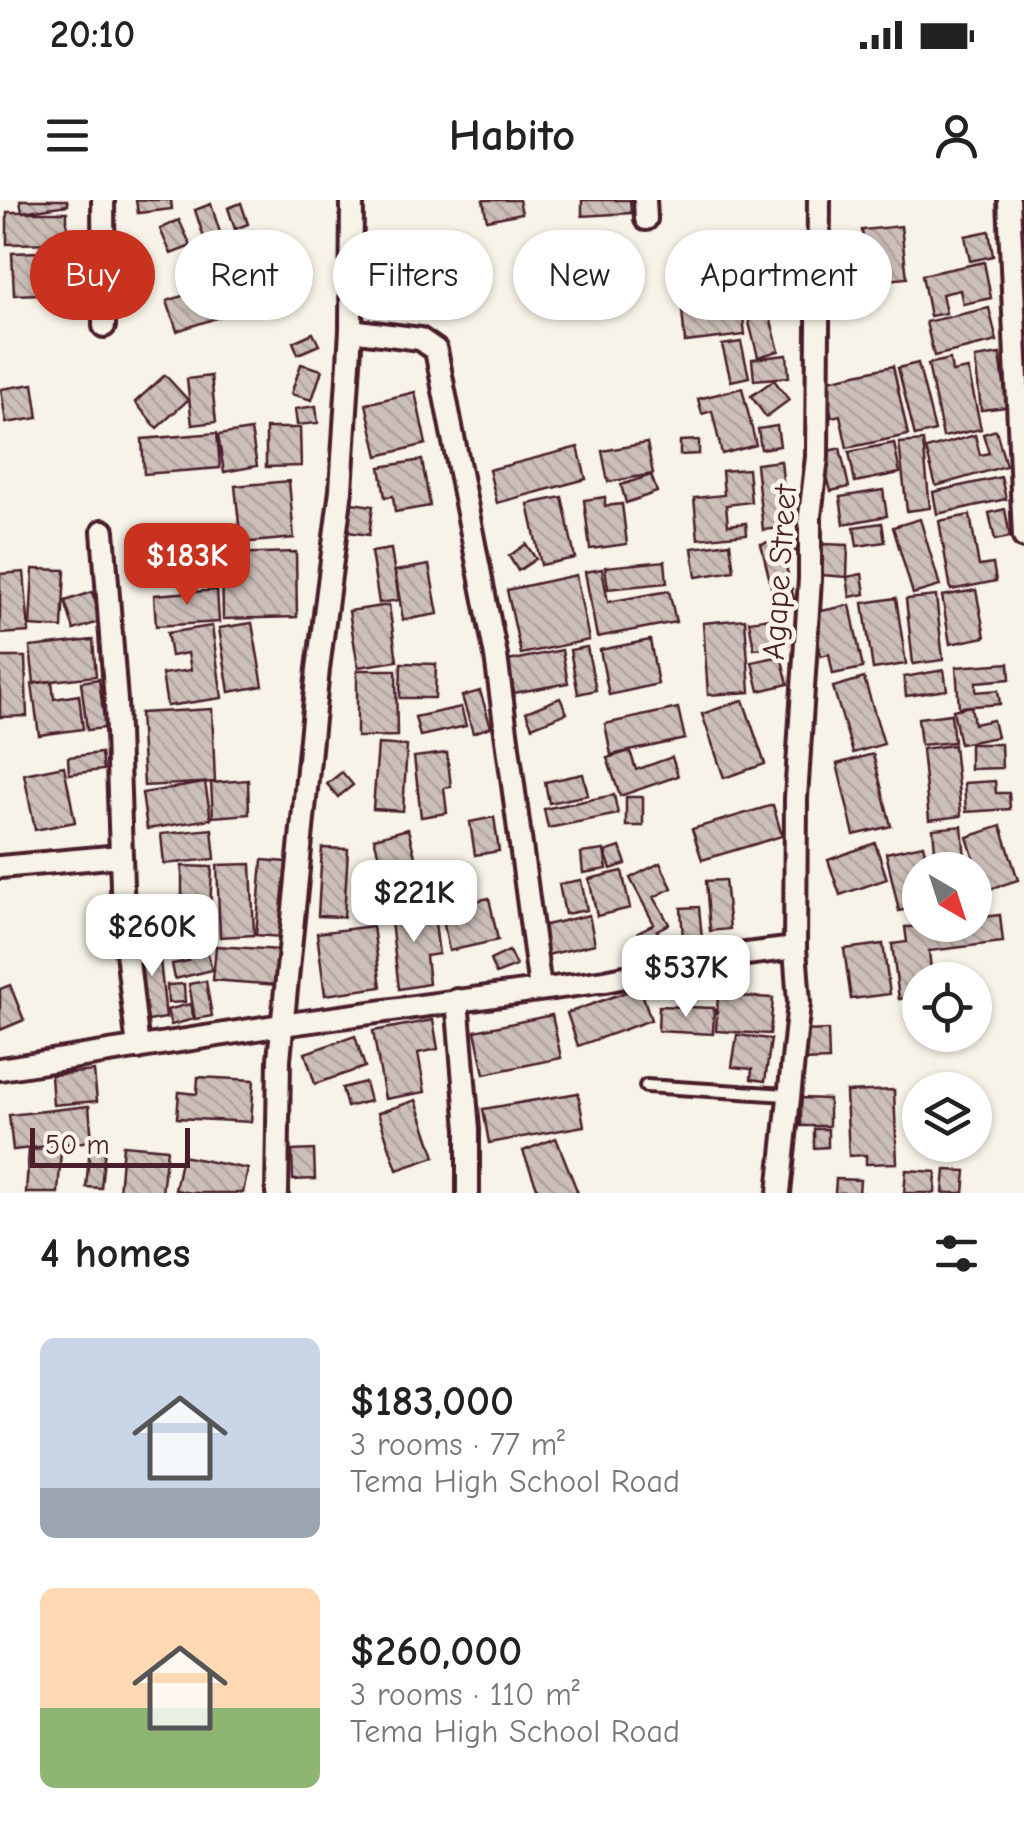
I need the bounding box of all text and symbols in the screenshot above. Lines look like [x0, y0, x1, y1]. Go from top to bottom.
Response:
text: 20:10 [50, 13, 135, 57]
icon: menu [40, 108, 95, 163]
icon: person [929, 108, 984, 163]
text: Habito [449, 109, 575, 161]
chip: Buy [30, 230, 155, 320]
chip: Rent [175, 230, 313, 320]
chip: Filters [333, 230, 493, 320]
chip: New [513, 230, 645, 320]
chip: Apartment [665, 230, 892, 320]
street label: Agape Street [755, 482, 804, 661]
pin: $183K [117, 523, 257, 608]
text: $183K [146, 537, 228, 574]
north arrow [902, 852, 992, 942]
map controls [902, 852, 992, 1162]
pin: $221K [344, 860, 484, 945]
text: $221K [373, 874, 455, 911]
pin: $260K [82, 894, 222, 979]
text: $260K [108, 908, 196, 945]
pin: $537K [616, 935, 756, 1020]
text: $537K [644, 949, 728, 986]
button: locate [902, 962, 992, 1052]
button: layers [902, 1072, 992, 1162]
scale bar [30, 1123, 190, 1168]
text: 50 m [45, 1129, 110, 1161]
icon: filters [929, 1226, 984, 1281]
text: 4 homes [40, 1229, 190, 1278]
text: $183,000 [350, 1377, 514, 1426]
icon: home [120, 1378, 240, 1498]
text: 3 rooms · 77 m² [350, 1426, 565, 1463]
text: Tema High School Road [350, 1463, 680, 1500]
text: $260,000 [350, 1627, 522, 1676]
icon: home [120, 1628, 240, 1748]
text: 3 rooms · 110 m² [350, 1676, 580, 1713]
text: Tema High School Road [350, 1713, 680, 1750]

